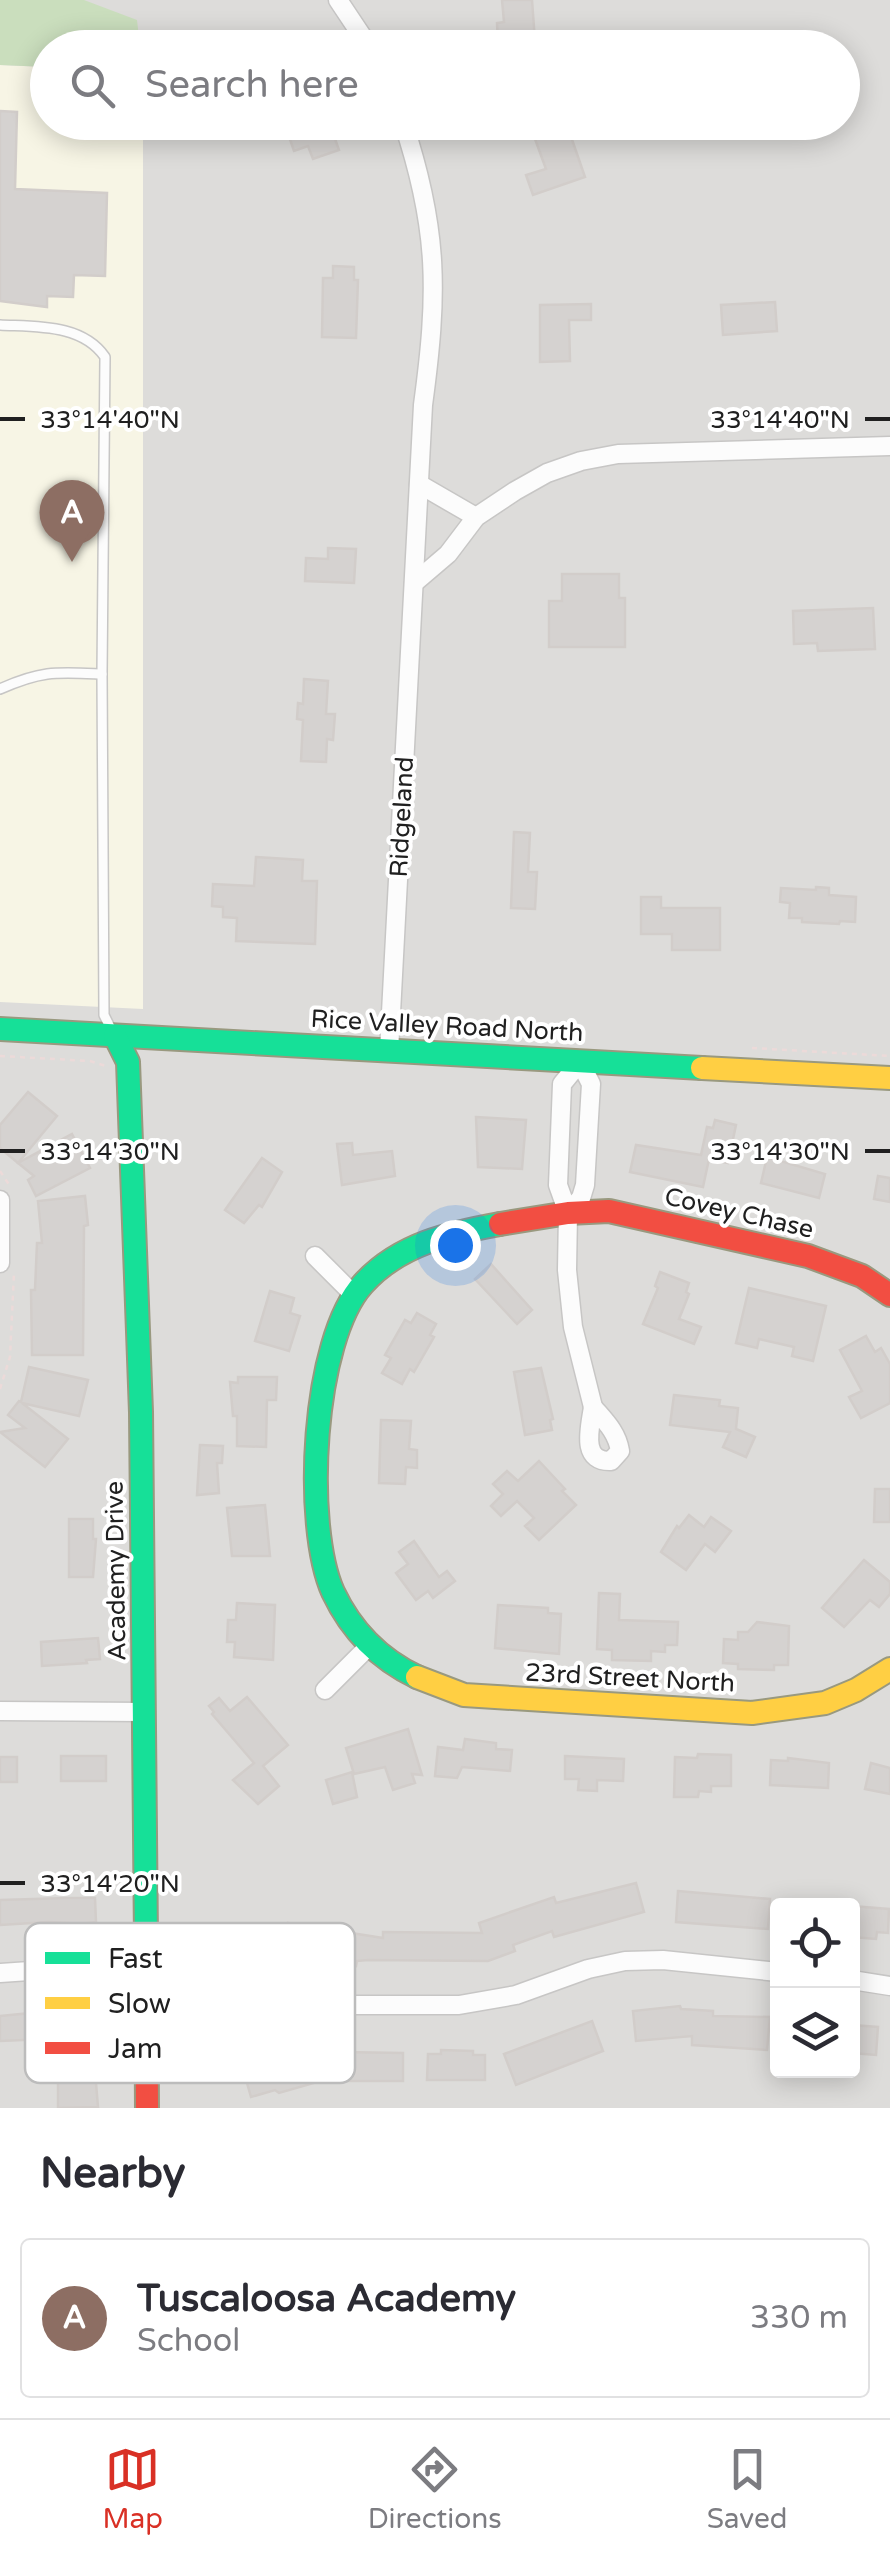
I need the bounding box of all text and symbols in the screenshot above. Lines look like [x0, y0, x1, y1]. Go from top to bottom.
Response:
search box [30, 30, 860, 140]
icon: search [65, 58, 120, 113]
text: Search here [145, 62, 359, 108]
text: 33°14'40"N [40, 405, 180, 435]
text: 33°14'40"N [710, 405, 850, 435]
pin: A [40, 480, 104, 562]
street label: Ridgeland [384, 756, 420, 878]
street label: Rice Valley Road North [310, 1004, 584, 1048]
text: 33°14'30"N [40, 1137, 180, 1167]
text: 33°14'30"N [710, 1137, 850, 1167]
street label: Covey Chase [662, 1181, 816, 1245]
your location [430, 1220, 481, 1271]
street label: Academy Drive [99, 1481, 133, 1661]
street label: 23rd Street North [524, 1658, 736, 1698]
text: 33°14'20"N [40, 1869, 180, 1899]
map controls [770, 1898, 860, 2078]
button: locate [770, 1898, 860, 1988]
legend [25, 1923, 355, 2083]
text: Fast [108, 1942, 163, 1976]
text: Slow [108, 1987, 171, 2021]
button: layers [770, 1988, 860, 2078]
text: Jam [108, 2032, 163, 2066]
text: Nearby [40, 2148, 185, 2199]
text: Tuscaloosa Academy [137, 2276, 516, 2322]
text: A [63, 2299, 86, 2337]
text: 330 m [750, 2299, 848, 2337]
text: School [137, 2322, 240, 2360]
tab: Map [102, 2442, 163, 2536]
tab: Directions [368, 2442, 502, 2536]
tab: Saved [707, 2442, 788, 2536]

